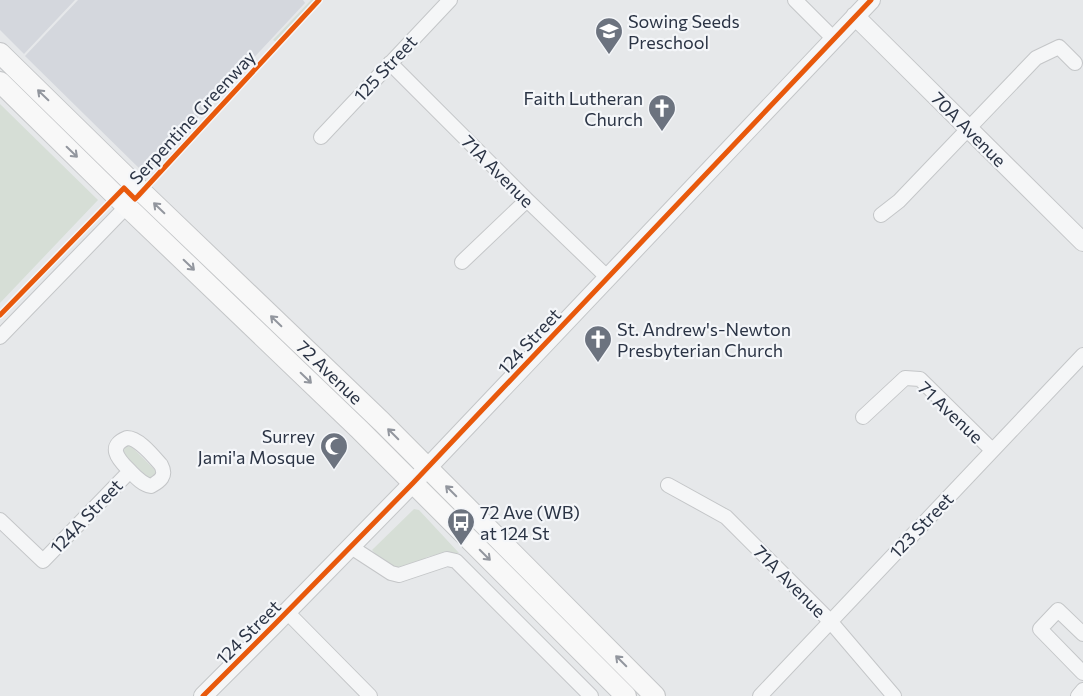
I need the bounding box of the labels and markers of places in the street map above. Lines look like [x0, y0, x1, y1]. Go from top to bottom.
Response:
place label: Sowing Seeds Preschool [628, 10, 740, 53]
school or university icon: Sowing Seeds Preschool [594, 16, 624, 55]
place label: Faith Lutheran Church [524, 87, 643, 130]
church icon: Faith Lutheran Church [647, 93, 677, 132]
place label: St. Andrew's-Newton Presbyterian Church [617, 318, 791, 361]
church icon: St. Andrew's-Newton Presbyterian Church [583, 324, 613, 363]
place label: Surrey Jami'a Mosque [197, 425, 315, 468]
mosque icon: Surrey Jami'a Mosque [319, 431, 349, 470]
place label: 72 Ave (WB) at 124 St [480, 501, 580, 544]
bus stop icon: 72 Ave (WB) at 124 St [446, 507, 476, 546]

